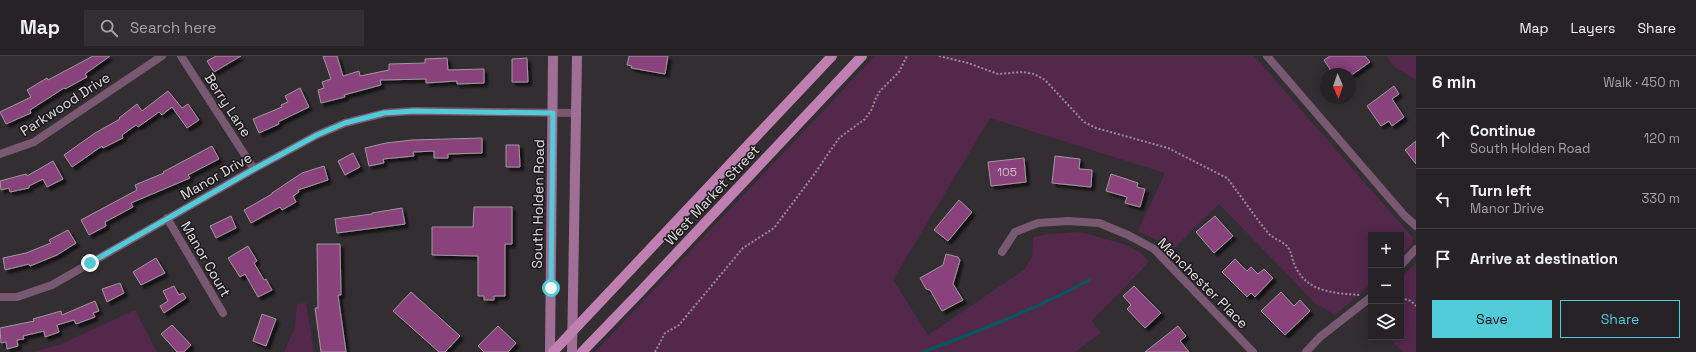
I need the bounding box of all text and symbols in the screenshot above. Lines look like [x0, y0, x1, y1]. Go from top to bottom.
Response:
search box [84, 10, 364, 46]
text: Map [20, 15, 60, 40]
icon: search [98, 17, 120, 39]
text: Search here [130, 18, 216, 37]
text: Map [1519, 19, 1549, 37]
text: Layers [1571, 19, 1615, 37]
text: Share [1637, 19, 1676, 37]
street label: Parkwood Drive [17, 68, 113, 140]
north arrow [1320, 68, 1356, 104]
street label: Berry Lane [201, 70, 255, 140]
text: 6 min [1432, 71, 1476, 93]
text: Walk · 450 m [1603, 74, 1680, 91]
text: Continue [1470, 121, 1536, 140]
icon: ahead [1432, 128, 1454, 150]
text: 120 m [1644, 130, 1680, 147]
street label: South Holden Road [528, 139, 548, 269]
text: South Holden Road [1470, 140, 1590, 157]
street label: West Market Street [661, 141, 763, 249]
street label: Manor Drive [177, 148, 255, 204]
house number: 105 [997, 164, 1017, 180]
text: Turn left [1470, 181, 1532, 200]
icon: left [1432, 188, 1454, 210]
text: 330 m [1641, 190, 1680, 207]
text: Manor Drive [1470, 200, 1544, 217]
street label: Manor Court [177, 218, 235, 300]
map controls [1368, 232, 1404, 340]
button: + [1368, 232, 1404, 268]
street label: Manchester Place [1154, 234, 1252, 332]
icon: arrive [1432, 248, 1454, 270]
text: Arrive at destination [1470, 249, 1618, 268]
route end [81, 254, 99, 272]
button: − [1368, 268, 1404, 304]
route start [542, 279, 560, 297]
button: Save [1432, 300, 1552, 338]
button: Share [1560, 300, 1680, 338]
button: layers [1368, 304, 1404, 340]

